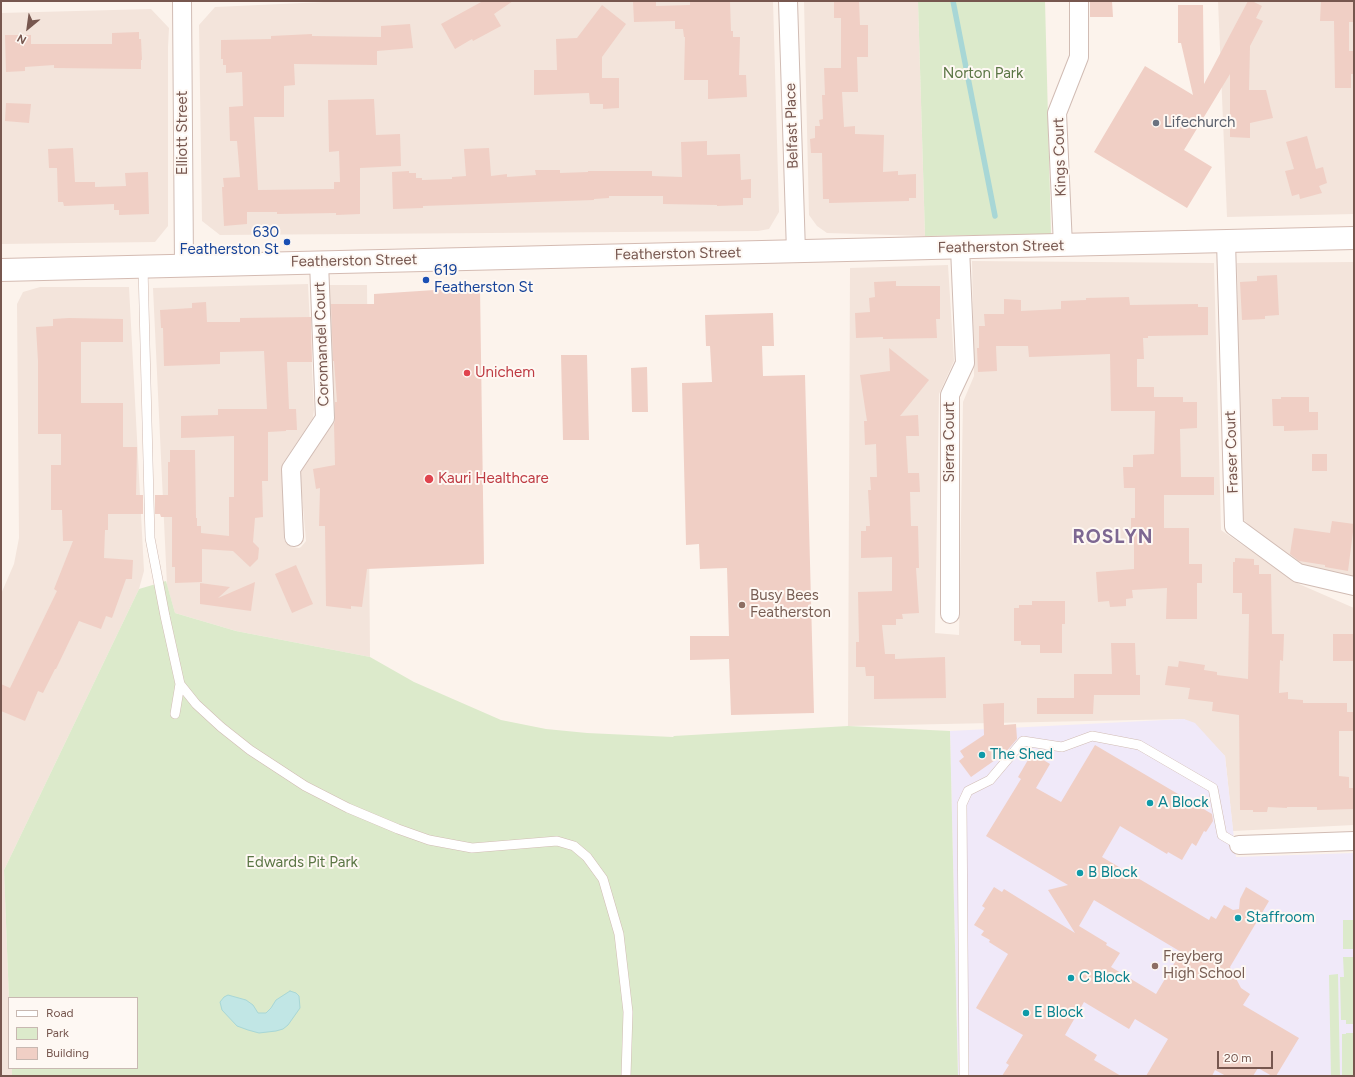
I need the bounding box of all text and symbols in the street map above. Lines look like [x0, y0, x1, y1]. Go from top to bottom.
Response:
north arrow [8, 8, 48, 48]
text: N [15, 31, 29, 47]
park label: Norton Park [943, 65, 1023, 83]
street label: Belfast Place [782, 83, 802, 169]
street label: Elliott Street [174, 91, 192, 175]
place label: Lifechurch [1164, 114, 1235, 132]
street label: Kings Court [1050, 117, 1070, 197]
marker: Lifechurch [1151, 118, 1161, 128]
place label: 630 Featherston St [180, 224, 279, 259]
marker: 630 Featherston St [282, 237, 292, 247]
street label: Featherston Street [938, 237, 1064, 257]
street label: Featherston Street [615, 244, 741, 264]
street label: Featherston Street [291, 251, 417, 271]
place label: 619 Featherston St [434, 262, 533, 297]
marker: 619 Featherston St [421, 275, 431, 285]
street label: Coromandel Court [311, 281, 333, 407]
place label: Unichem [475, 364, 535, 382]
marker: Unichem [462, 368, 472, 378]
street label: Sierra Court [941, 402, 959, 482]
street label: Fraser Court [1222, 410, 1242, 494]
place label: Kauri Healthcare [438, 470, 549, 488]
marker: Kauri Healthcare [423, 473, 435, 485]
district label: ROSLYN [1072, 526, 1154, 548]
place label: Busy Bees Featherston [750, 587, 831, 622]
marker: Busy Bees Featherston [737, 600, 747, 610]
place label: The Shed [990, 746, 1053, 764]
marker: The Shed [977, 750, 987, 760]
place label: A Block [1158, 794, 1208, 812]
marker: A Block [1145, 798, 1155, 808]
park label: Edwards Pit Park [246, 854, 358, 872]
place label: B Block [1088, 864, 1137, 882]
marker: B Block [1075, 868, 1085, 878]
place label: Staffroom [1246, 909, 1315, 927]
marker: Staffroom [1233, 913, 1243, 923]
place label: Freyberg High School [1163, 948, 1245, 983]
marker: Freyberg High School [1150, 961, 1160, 971]
place label: C Block [1079, 969, 1130, 987]
marker: C Block [1066, 973, 1076, 983]
legend [8, 997, 138, 1069]
place label: E Block [1034, 1004, 1083, 1022]
text: Road [46, 1006, 74, 1020]
marker: E Block [1021, 1008, 1031, 1018]
text: Park [46, 1026, 69, 1040]
scale bar [1219, 1043, 1275, 1069]
text: Building [46, 1046, 89, 1060]
text: 20 m [1224, 1051, 1252, 1065]

